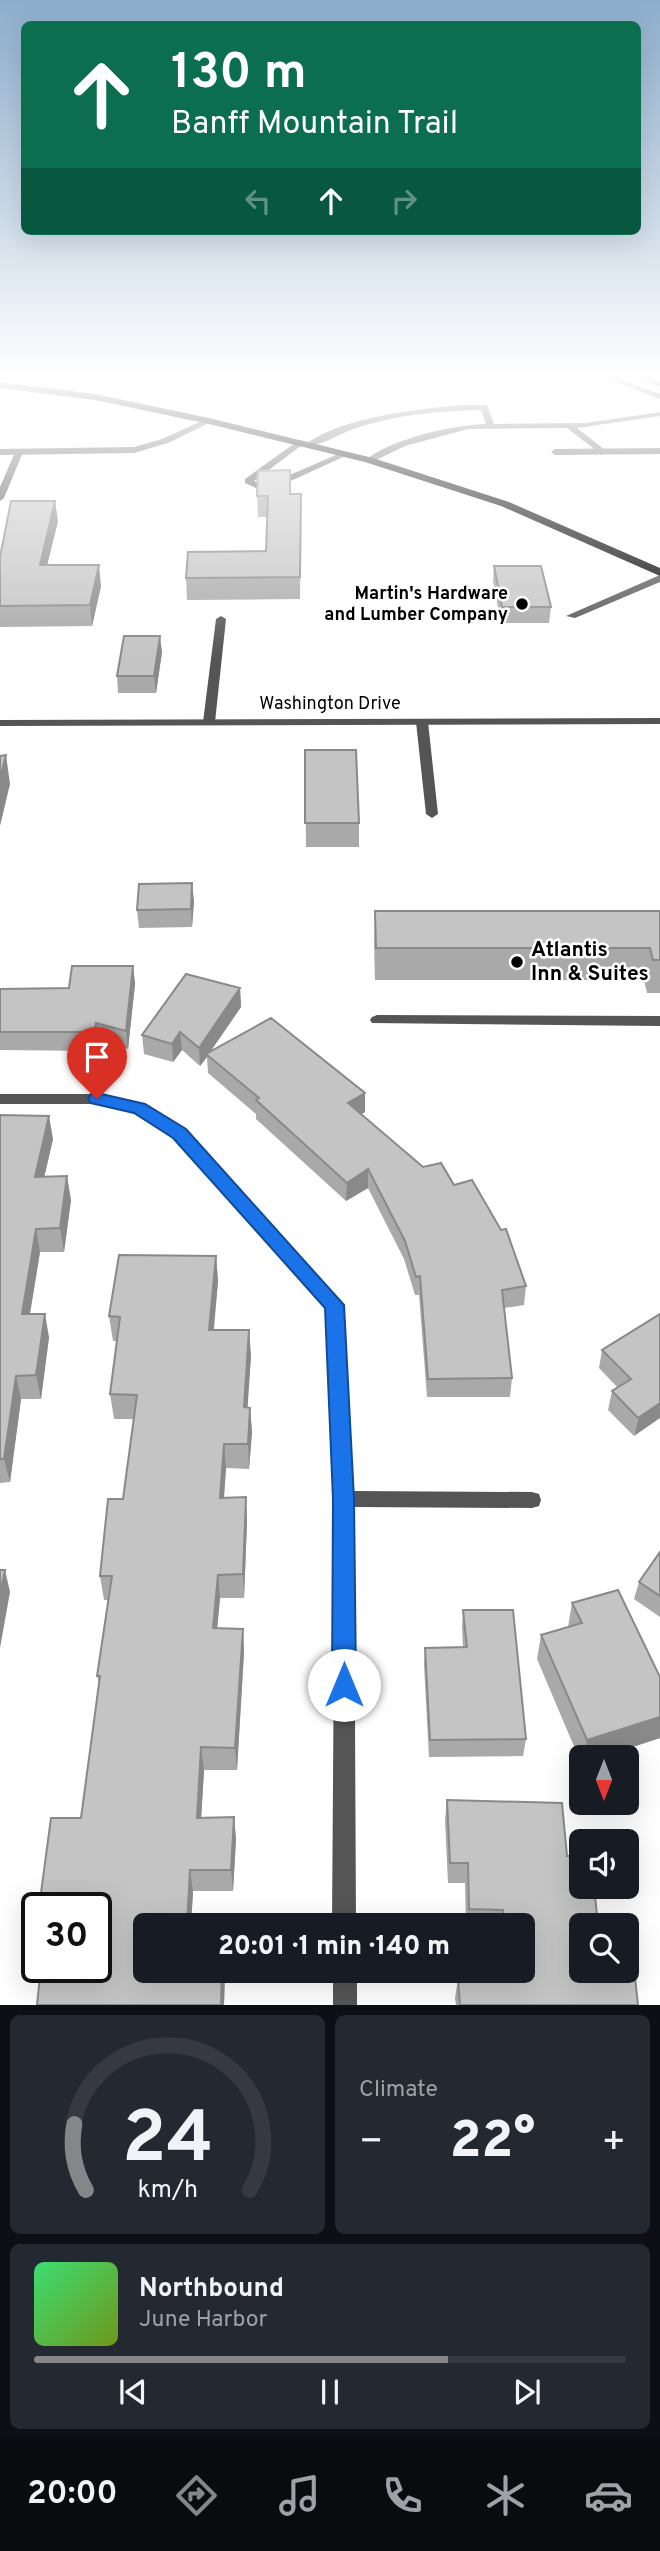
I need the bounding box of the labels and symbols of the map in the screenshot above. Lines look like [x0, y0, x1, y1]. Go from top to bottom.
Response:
place label: Martin's Hardware and Lumber Company [324, 583, 508, 627]
marker: Martin's Hardware and Lumber Company [514, 596, 530, 612]
street label: Washington Drive [259, 693, 401, 716]
place label: Atlantis Inn & Suites [531, 937, 649, 988]
marker: Atlantis Inn & Suites [509, 954, 525, 970]
pin [67, 1027, 127, 1099]
position arrow [307, 1648, 381, 1722]
north arrow [569, 1745, 639, 1815]
speed limit sign: 30 [21, 1892, 112, 1983]

